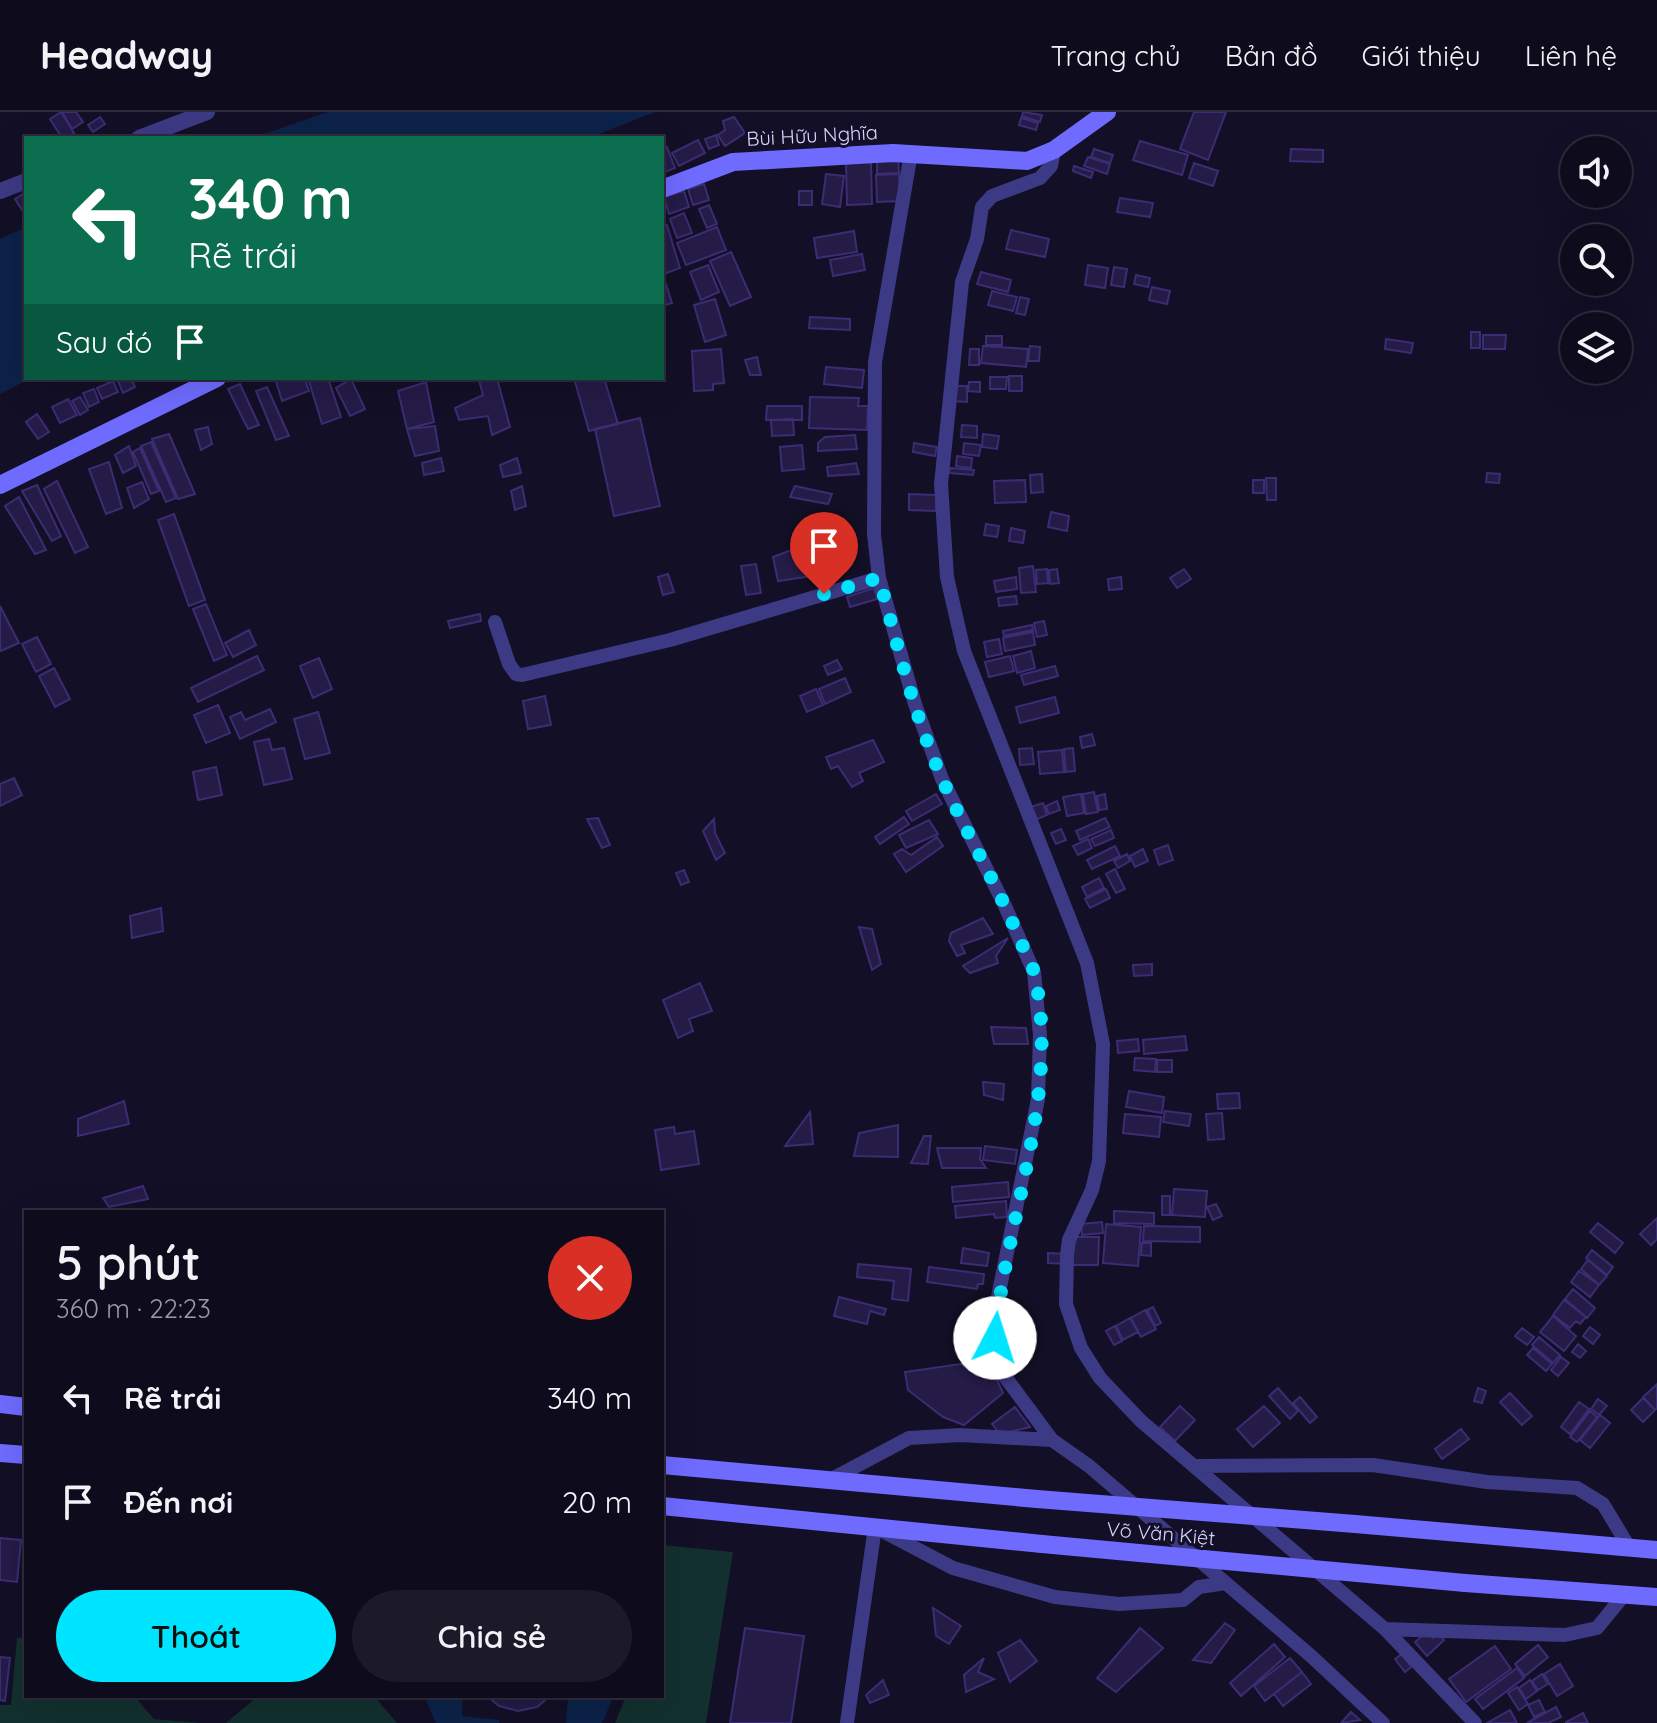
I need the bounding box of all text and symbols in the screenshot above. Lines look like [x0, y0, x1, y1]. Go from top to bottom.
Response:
text: Headway [40, 31, 213, 79]
text: Trang chủ [1050, 38, 1181, 73]
text: Bản đồ [1225, 38, 1318, 73]
text: Giới thiệu [1362, 38, 1481, 73]
text: Liên hệ [1525, 38, 1617, 73]
street label: Bùi Hữu Nghĩa [746, 119, 878, 151]
map controls [1560, 136, 1632, 384]
button: sound [1560, 136, 1632, 208]
text: 340 m [188, 163, 353, 233]
icon: left [56, 168, 160, 272]
button: search [1560, 224, 1632, 296]
text: Rẽ trái [188, 232, 297, 277]
button: layers [1560, 312, 1632, 384]
icon: arrive [168, 320, 212, 364]
text: Sau đó [56, 323, 152, 361]
pin [790, 512, 858, 594]
icon: arrive [802, 524, 846, 568]
text: 5 phút [56, 1232, 201, 1292]
button: close [548, 1236, 632, 1320]
text: 360 m · 22:23 [56, 1292, 211, 1325]
position arrow [953, 1296, 1037, 1380]
icon: left [56, 1376, 100, 1420]
text: Rẽ trái [124, 1379, 221, 1417]
text: 340 m [547, 1379, 632, 1417]
icon: arrive [56, 1480, 100, 1524]
text: Đến nơi [124, 1483, 233, 1521]
text: 20 m [562, 1483, 632, 1521]
street label: Võ Văn Kiệt [1106, 1516, 1217, 1550]
button: Thoát [56, 1590, 336, 1682]
button: Chia sẻ [352, 1590, 632, 1682]

